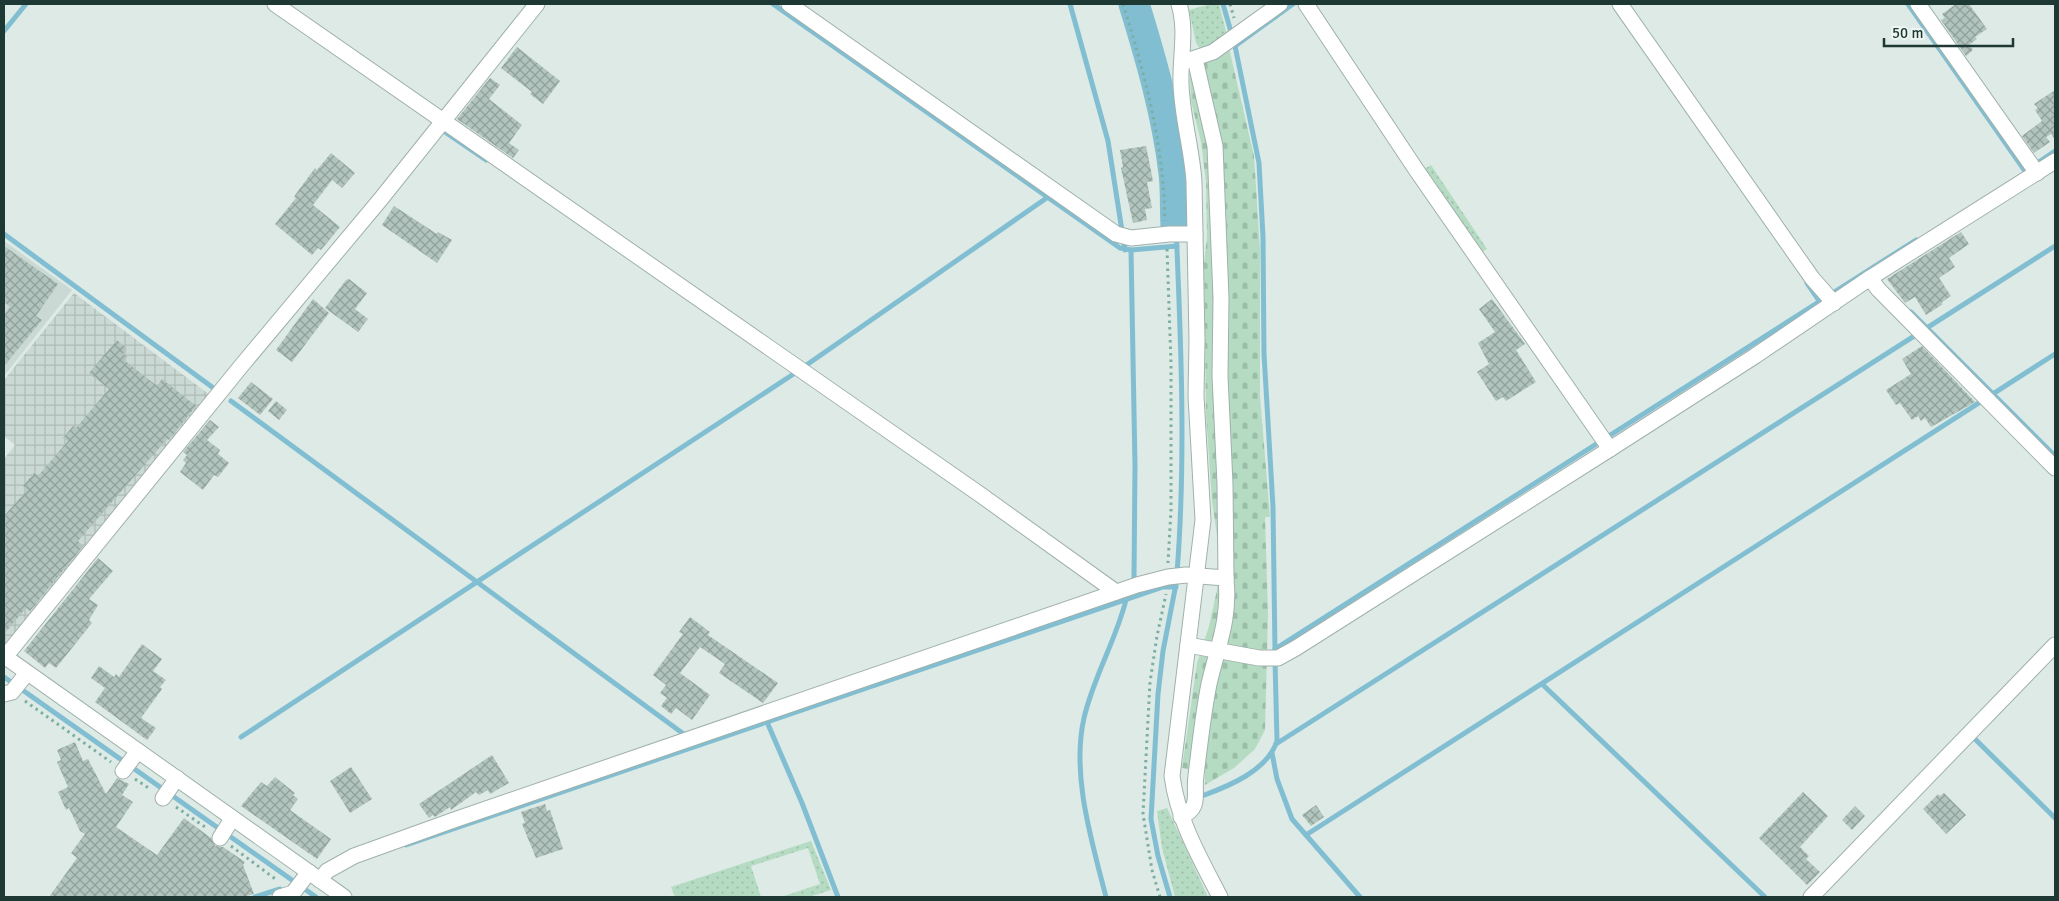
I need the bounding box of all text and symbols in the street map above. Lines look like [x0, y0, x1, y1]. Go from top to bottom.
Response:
scale bar [1884, 15, 2013, 47]
text: 50 m [1892, 24, 1923, 42]

